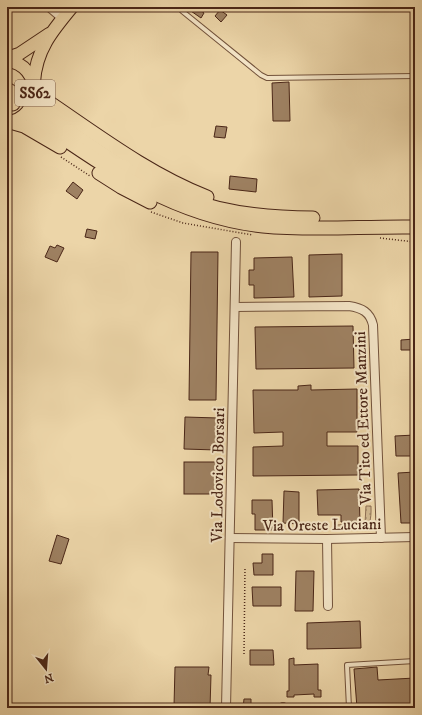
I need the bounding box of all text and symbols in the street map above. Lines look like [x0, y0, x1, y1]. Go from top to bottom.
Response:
road number: SS62 [15, 80, 55, 106]
street label: Via Tito ed Ettore Manzini [350, 331, 376, 506]
street label: Via Lodovico Borsari [207, 407, 229, 544]
street label: Via Oreste Luciani [262, 514, 381, 536]
north arrow [26, 649, 66, 689]
text: N [42, 670, 55, 686]

